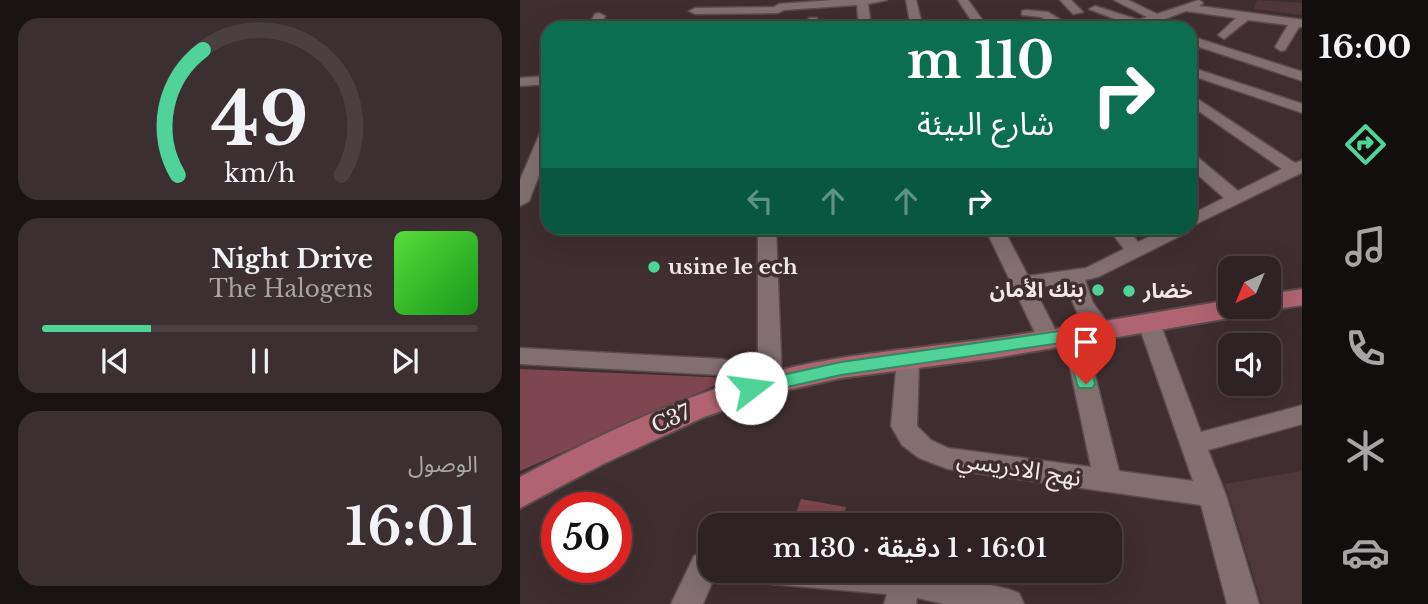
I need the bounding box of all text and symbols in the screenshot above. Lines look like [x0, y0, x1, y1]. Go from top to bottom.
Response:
text: 16:00 [1319, 27, 1411, 67]
text: 110 m [907, 30, 1054, 91]
icon: right [1078, 49, 1169, 140]
text: 49 [211, 74, 309, 165]
text: شارع البيئة [917, 104, 1054, 144]
icon: directions [1341, 120, 1390, 169]
text: km/h [225, 158, 295, 189]
icon: left [741, 182, 779, 220]
icon: ahead [814, 182, 852, 220]
icon: ahead [887, 182, 925, 220]
icon: right [960, 182, 998, 220]
icon: music [1341, 222, 1390, 271]
text: Night Drive [211, 243, 373, 275]
place label: usine le ech [668, 254, 798, 280]
north arrow [1218, 256, 1281, 318]
map controls [1218, 256, 1281, 396]
marker: usine le ech [646, 259, 662, 275]
text: The Halogens [209, 275, 373, 303]
place label: بنك الأمان [990, 277, 1084, 303]
place label: خضار [1142, 278, 1193, 304]
marker: بنك الأمان [1090, 282, 1106, 298]
marker: خضار [1121, 283, 1137, 299]
pin [1056, 312, 1116, 384]
icon: arrive [1067, 323, 1105, 361]
icon: phone [1341, 324, 1390, 373]
button: sound [1218, 333, 1281, 396]
icon: previous [96, 342, 134, 380]
icon: pause [241, 342, 279, 380]
icon: next [386, 342, 424, 380]
position arrow [714, 351, 788, 425]
street label: C37 [647, 399, 695, 439]
icon: climate [1341, 426, 1390, 475]
street label: نهج الادريسي [954, 444, 1083, 497]
text: الوصول [408, 450, 478, 478]
speed limit sign: 50 [541, 492, 632, 583]
text: 16:01 [344, 495, 478, 559]
icon: car [1341, 528, 1390, 577]
text: 16:01 · 1 دقيقة · 130 m [773, 532, 1047, 564]

